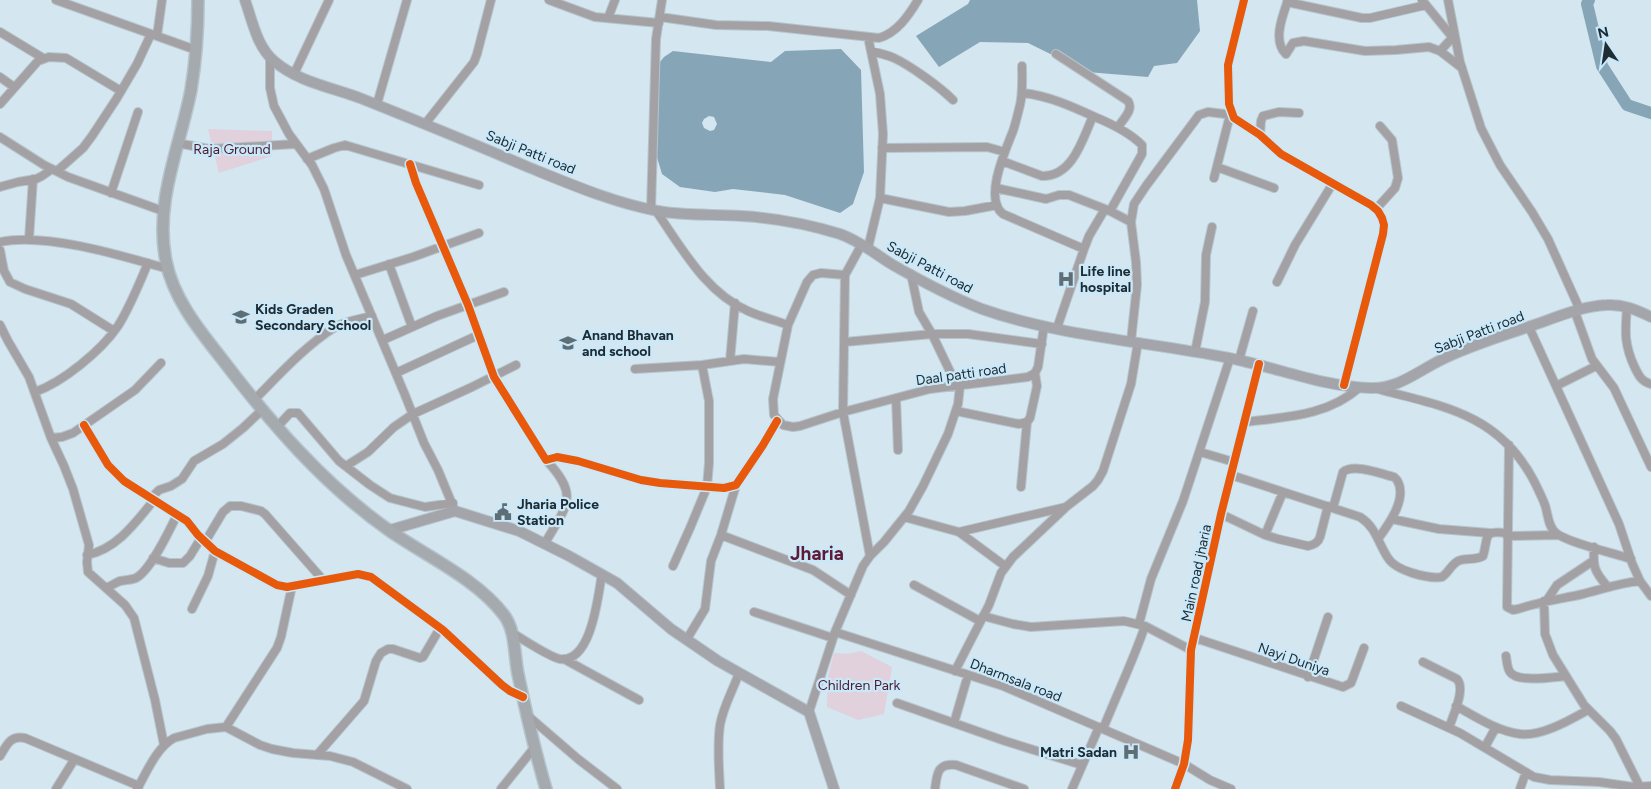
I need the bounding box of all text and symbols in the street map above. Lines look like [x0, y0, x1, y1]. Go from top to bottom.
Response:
north arrow [1581, 20, 1631, 70]
text: N [1596, 23, 1610, 42]
street label: Sabji Patti road [484, 127, 578, 178]
park label: Raja Ground [193, 141, 271, 158]
street label: Sabji Patti road [884, 238, 976, 297]
place label: Life line hospital [1080, 263, 1131, 296]
hospital icon: Life line hospital [1056, 269, 1076, 289]
place label: Kids Graden Secondary School [255, 301, 371, 334]
school or university icon: Kids Graden Secondary School [231, 307, 251, 327]
street label: Sabji Patti road [1432, 308, 1527, 357]
place label: Anand Bhavan and school [582, 327, 674, 360]
school or university icon: Anand Bhavan and school [558, 333, 578, 353]
street label: Daal patti road [915, 360, 1007, 389]
place label: Jharia Police Station [517, 496, 599, 529]
public building icon: Jharia Police Station [493, 502, 513, 522]
street label: Main road jharia [1178, 523, 1215, 623]
district label: Jharia [790, 542, 844, 565]
street label: Nayi Duniya [1256, 639, 1332, 680]
street label: Dharmsala road [968, 655, 1064, 706]
park label: Children Park [818, 677, 901, 694]
hospital icon: Matri Sadan [1121, 742, 1141, 762]
place label: Matri Sadan [1040, 744, 1117, 761]

